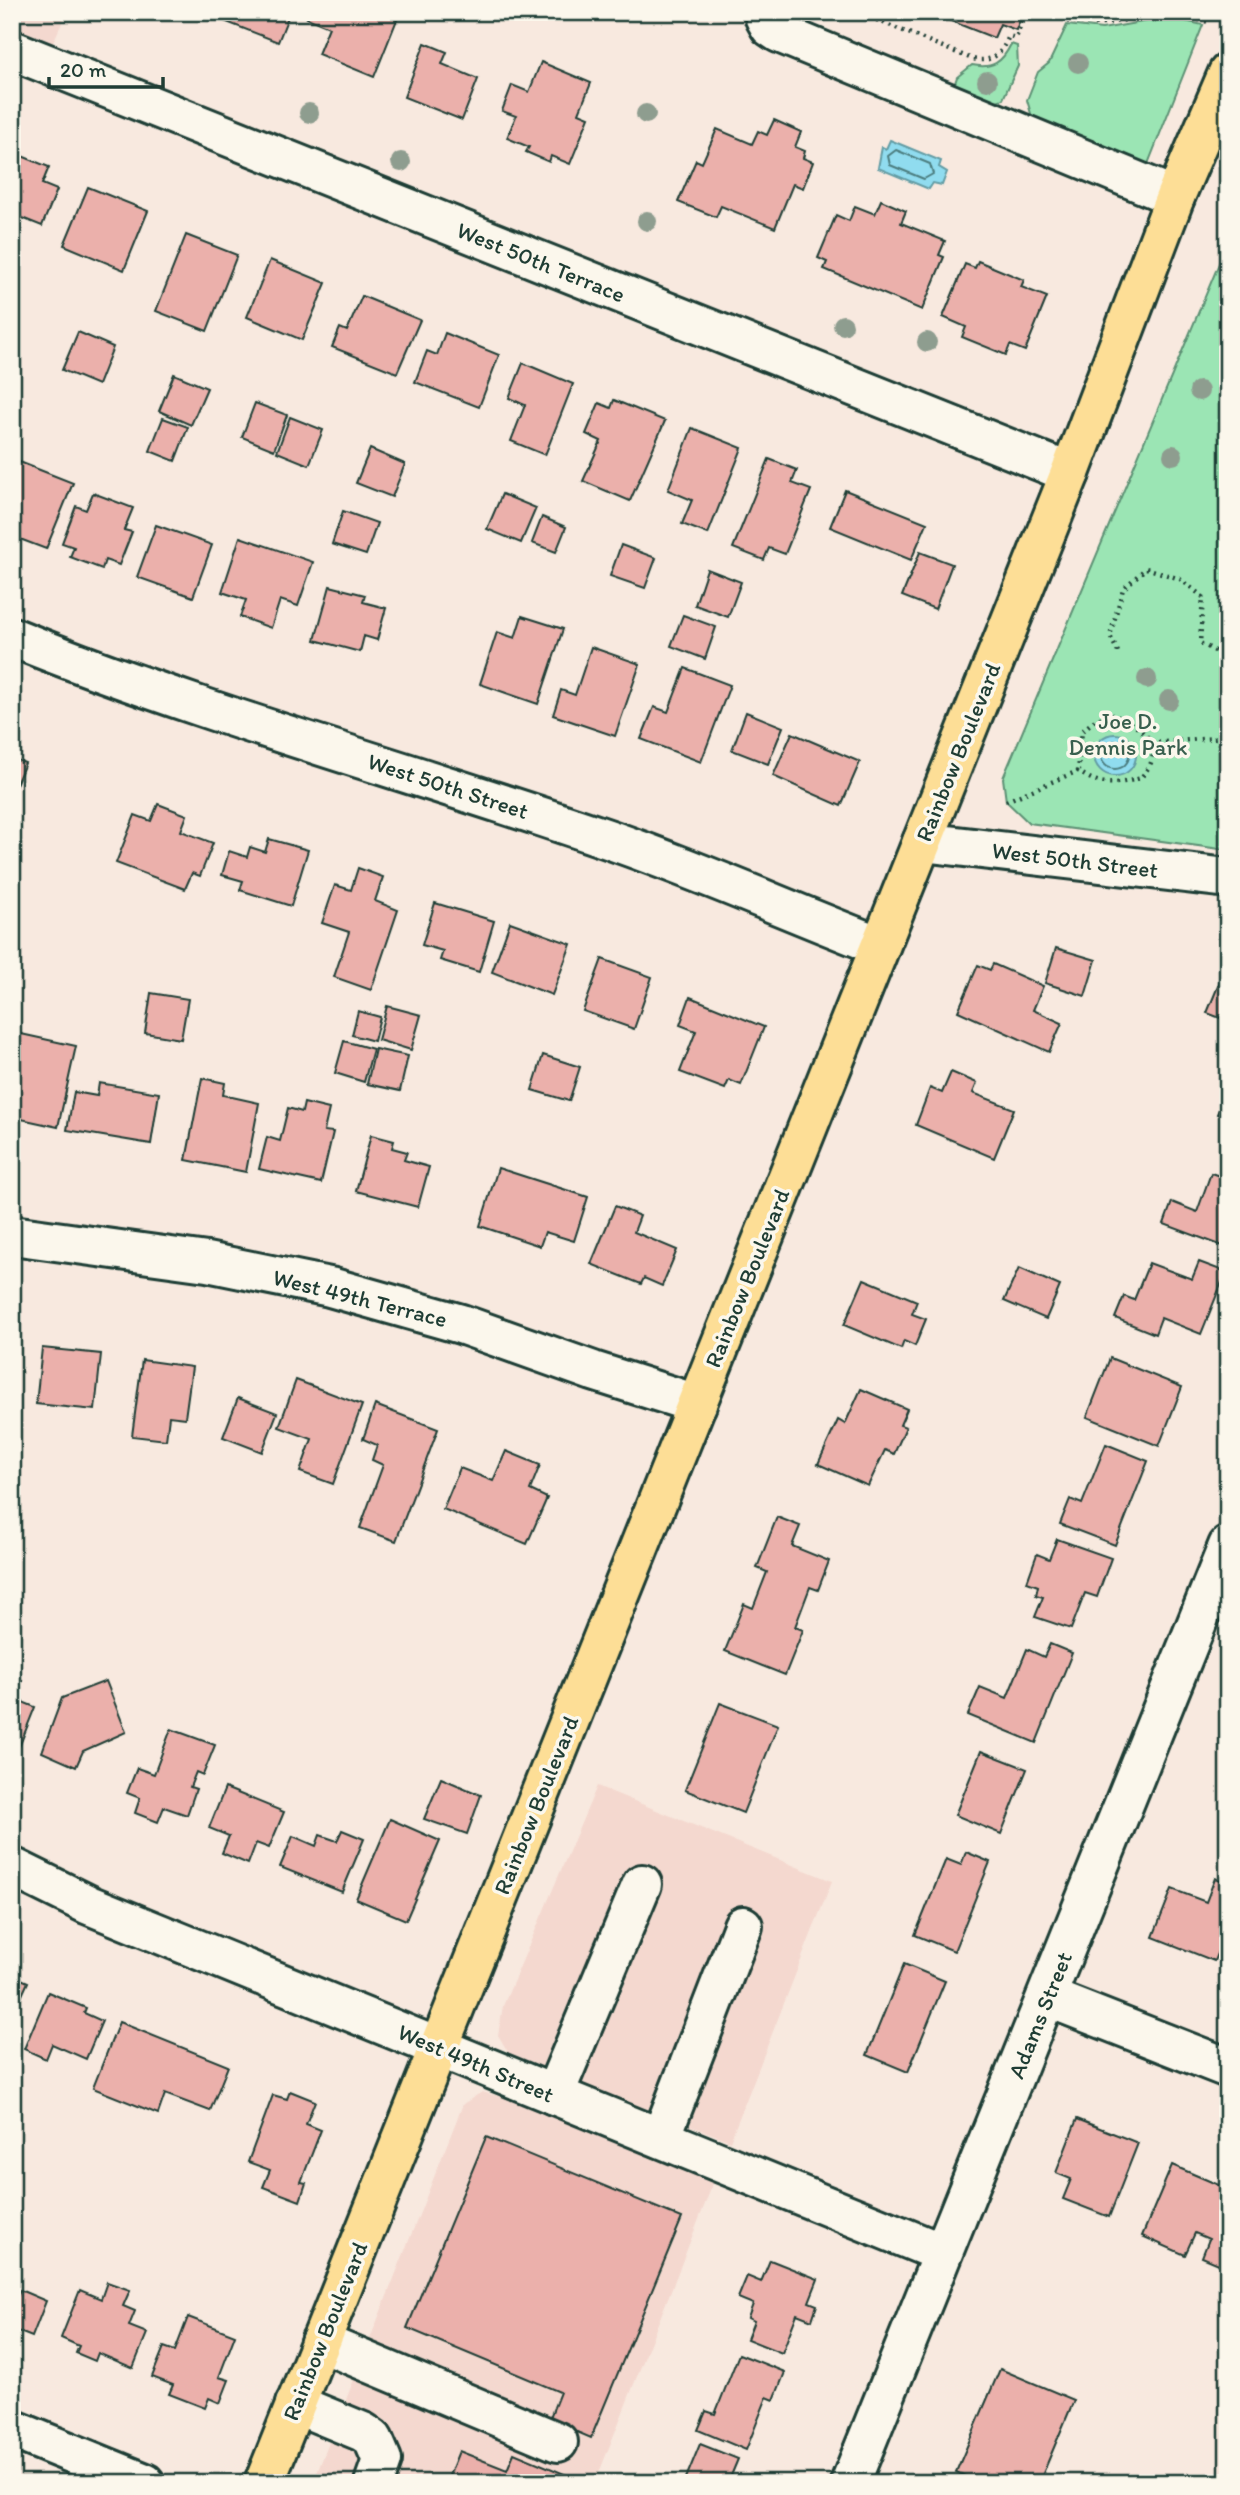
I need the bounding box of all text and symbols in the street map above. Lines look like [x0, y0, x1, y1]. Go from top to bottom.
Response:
scale bar [49, 46, 163, 90]
text: 20 m [60, 57, 107, 82]
street label: West 50th Terrace [453, 216, 629, 308]
street label: Rainbow Boulevard [909, 658, 1007, 846]
park label: Joe D. Dennis Park [1069, 707, 1188, 761]
street label: West 50th Street [364, 747, 532, 825]
street label: West 50th Street [990, 836, 1160, 884]
street label: Rainbow Boulevard [698, 1184, 796, 1372]
street label: West 49th Terrace [270, 1263, 450, 1333]
street label: Rainbow Boulevard [487, 1711, 585, 1899]
street label: Adams Street [1002, 1947, 1078, 2082]
street label: West 49th Street [394, 2017, 558, 2109]
street label: Rainbow Boulevard [276, 2237, 374, 2425]

